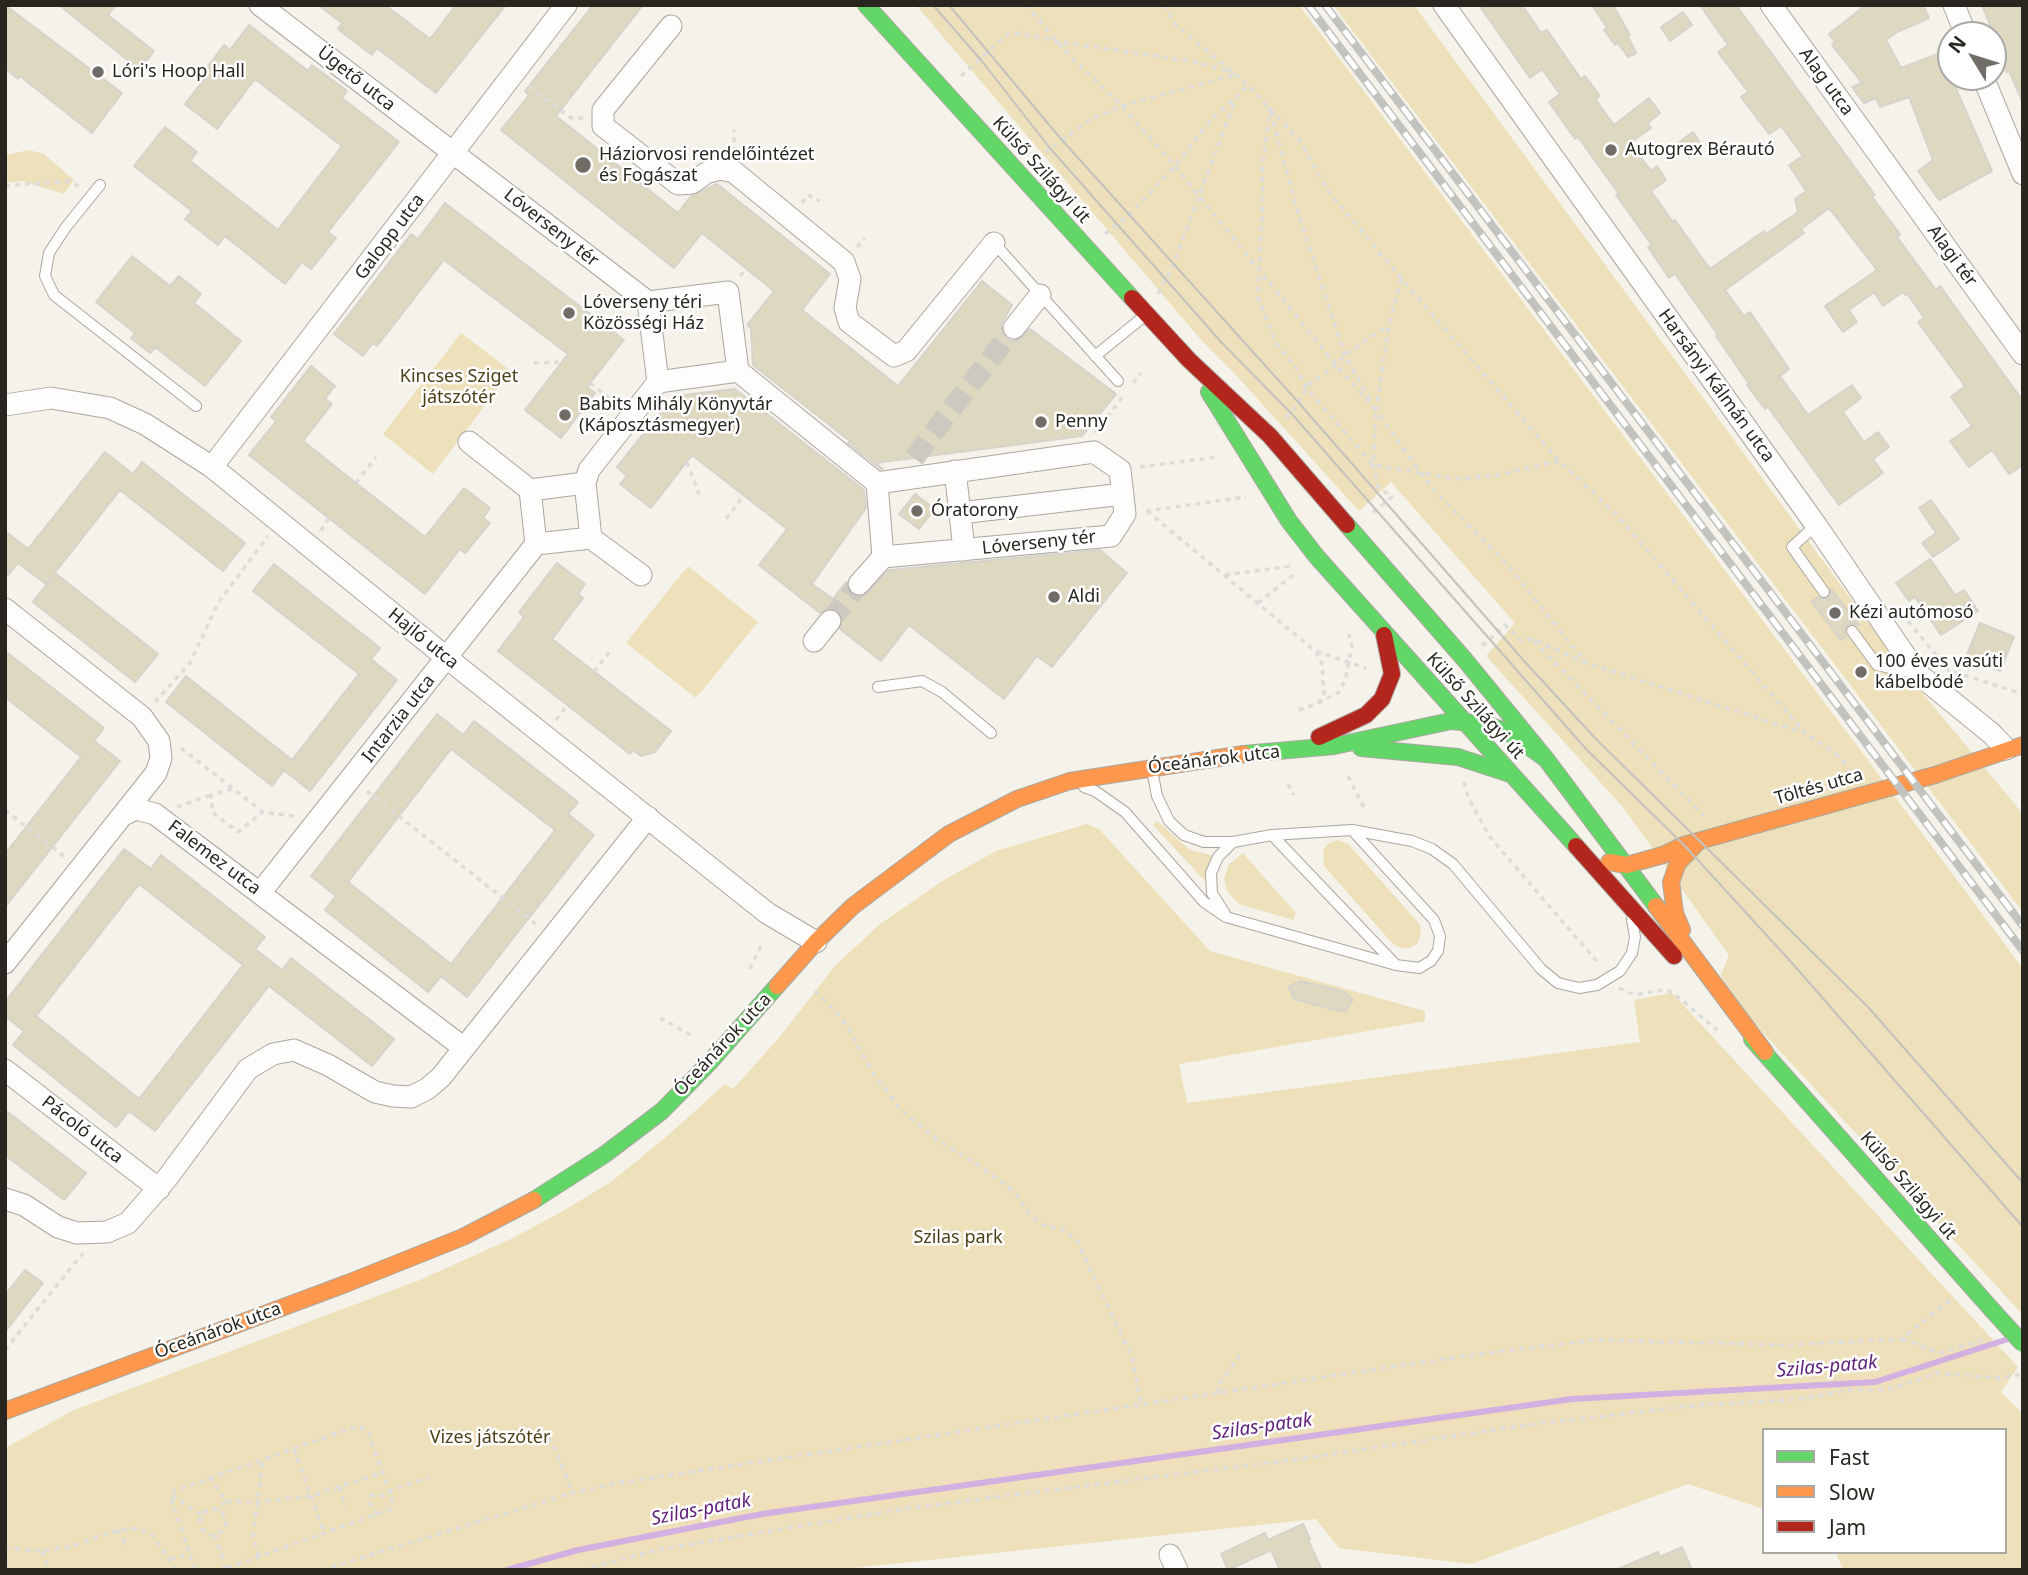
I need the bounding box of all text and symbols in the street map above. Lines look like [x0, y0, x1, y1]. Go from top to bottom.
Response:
north arrow [1937, 21, 2007, 91]
text: N [1942, 30, 1972, 58]
street label: Ügető utca [313, 42, 399, 116]
street label: Alag utca [1794, 44, 1858, 120]
place label: Lóri's Hoop Hall [112, 61, 245, 83]
marker: Lóri's Hoop Hall [90, 64, 106, 80]
street label: Külső Szilágyi út [987, 112, 1095, 228]
place label: Autogrex Bérautó [1625, 139, 1775, 161]
marker: Autogrex Bérautó [1603, 142, 1619, 158]
place label: Háziorvosi rendelőintézet és Fogászat [599, 144, 814, 186]
marker: Háziorvosi rendelőintézet és Fogászat [573, 155, 593, 175]
street label: Lóverseny tér [499, 184, 603, 272]
street label: Galopp utca [351, 190, 429, 284]
street label: Alagi tér [1922, 221, 1982, 291]
place label: Lóverseny téri Közösségi Ház [583, 292, 704, 334]
marker: Lóverseny téri Közösségi Ház [561, 305, 577, 321]
street label: Harsányi Kálmán utca [1653, 305, 1779, 467]
park label: Kincses Sziget játszótér [400, 366, 518, 408]
place label: Babits Mihály Könyvtár (Káposztásmegyer) [579, 394, 773, 436]
marker: Babits Mihály Könyvtár (Káposztásmegyer) [557, 407, 573, 423]
place label: Penny [1055, 411, 1107, 433]
marker: Penny [1033, 414, 1049, 430]
place label: Óratorony [931, 500, 1018, 522]
marker: Óratorony [909, 503, 925, 519]
street label: Lóverseny tér [981, 526, 1097, 560]
place label: Aldi [1068, 586, 1100, 608]
marker: Aldi [1046, 589, 1062, 605]
place label: Kézi autómosó [1849, 602, 1974, 624]
street label: Hajló utca [383, 604, 463, 674]
marker: Kézi autómosó [1827, 605, 1843, 621]
street label: Külső Szilágyi út [1421, 648, 1529, 764]
place label: 100 éves vasúti kábelbódé [1875, 651, 2003, 694]
marker: 100 éves vasúti kábelbódé [1853, 664, 1869, 680]
street label: Intarzia utca [358, 671, 440, 767]
street label: Óceánárok utca [1147, 741, 1281, 779]
street label: Töltés utca [1772, 764, 1866, 810]
street label: Falemez utca [163, 816, 265, 900]
street label: Óceánárok utca [670, 989, 776, 1101]
street label: Pácoló utca [37, 1092, 127, 1168]
street label: Külső Szilágyi út [1855, 1128, 1961, 1244]
park label: Szilas park [913, 1227, 1003, 1249]
street label: Óceánárok utca [152, 1298, 284, 1364]
water label: Szilas-patak [1776, 1351, 1878, 1383]
water label: Szilas-patak [1210, 1409, 1314, 1445]
park label: Vizes játszótér [430, 1427, 550, 1449]
legend [1762, 1428, 2007, 1554]
text: Fast [1829, 1443, 1869, 1471]
text: Slow [1829, 1478, 1875, 1506]
water label: Szilas-patak [649, 1489, 753, 1531]
text: Jam [1829, 1513, 1866, 1541]

